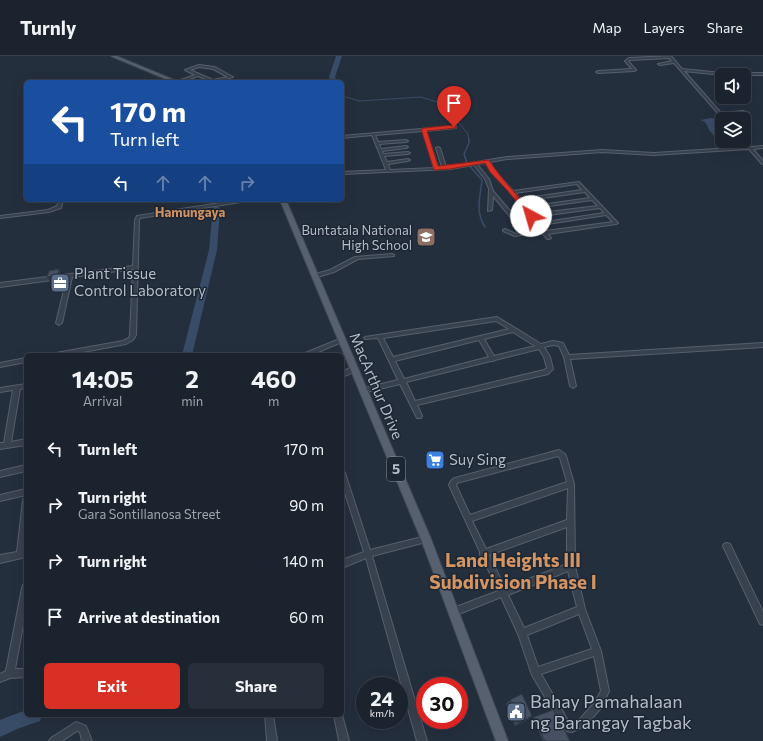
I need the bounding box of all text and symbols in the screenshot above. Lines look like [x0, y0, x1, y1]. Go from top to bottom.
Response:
text: Turnly [20, 16, 76, 39]
text: Map [593, 19, 621, 36]
text: Layers [643, 19, 685, 36]
text: Share [707, 19, 743, 36]
map controls [715, 68, 751, 148]
button: sound [715, 68, 751, 104]
pin [437, 86, 471, 127]
icon: arrive [443, 92, 465, 114]
text: 170 m [110, 94, 186, 128]
icon: left [44, 96, 96, 148]
button: layers [715, 112, 751, 148]
text: Turn left [110, 128, 179, 150]
icon: left [110, 172, 132, 194]
icon: ahead [152, 172, 174, 194]
icon: ahead [194, 172, 216, 194]
icon: right [236, 172, 258, 194]
position arrow [510, 195, 552, 237]
district label: Hamungaya [155, 204, 225, 220]
place label: Buntatala National High School [301, 222, 412, 253]
school or university icon: Buntatala National High School [415, 226, 437, 248]
place label: Plant Tissue Control Laboratory [74, 264, 206, 299]
office icon: Plant Tissue Control Laboratory [49, 272, 71, 294]
street label: MacArthur Drive [346, 330, 408, 442]
text: 14:05 [72, 364, 134, 393]
text: 2 [185, 364, 199, 393]
text: 460 [251, 364, 296, 393]
text: Arrival [83, 393, 122, 409]
text: min [181, 393, 203, 409]
text: m [268, 393, 279, 409]
icon: left [44, 438, 66, 460]
text: Turn left [78, 440, 137, 458]
text: 170 m [284, 440, 324, 458]
supermarket icon: Suy Sing [424, 449, 446, 471]
place label: Suy Sing [449, 450, 506, 468]
road number: 5 [387, 457, 405, 481]
text: Turn right [78, 488, 147, 506]
icon: right [44, 494, 66, 516]
text: 90 m [289, 496, 324, 514]
text: Gara Sontillanosa Street [78, 506, 221, 522]
district label: Land Heights III Subdivision Phase I [429, 548, 597, 593]
icon: right [44, 550, 66, 572]
text: Turn right [78, 552, 147, 570]
text: 140 m [283, 552, 324, 570]
icon: arrive [44, 606, 66, 628]
text: Arrive at destination [78, 608, 220, 626]
text: 60 m [289, 608, 324, 626]
button: Exit [44, 663, 180, 709]
button: Share [188, 663, 324, 709]
speed limit sign: 30 [416, 677, 468, 729]
text: 24 [370, 686, 394, 710]
place label: Bahay Pamahalaan ng Barangay Tagbak [530, 690, 692, 733]
public building icon: Bahay Pamahalaan ng Barangay Tagbak [505, 701, 527, 723]
text: km/h [370, 707, 394, 719]

